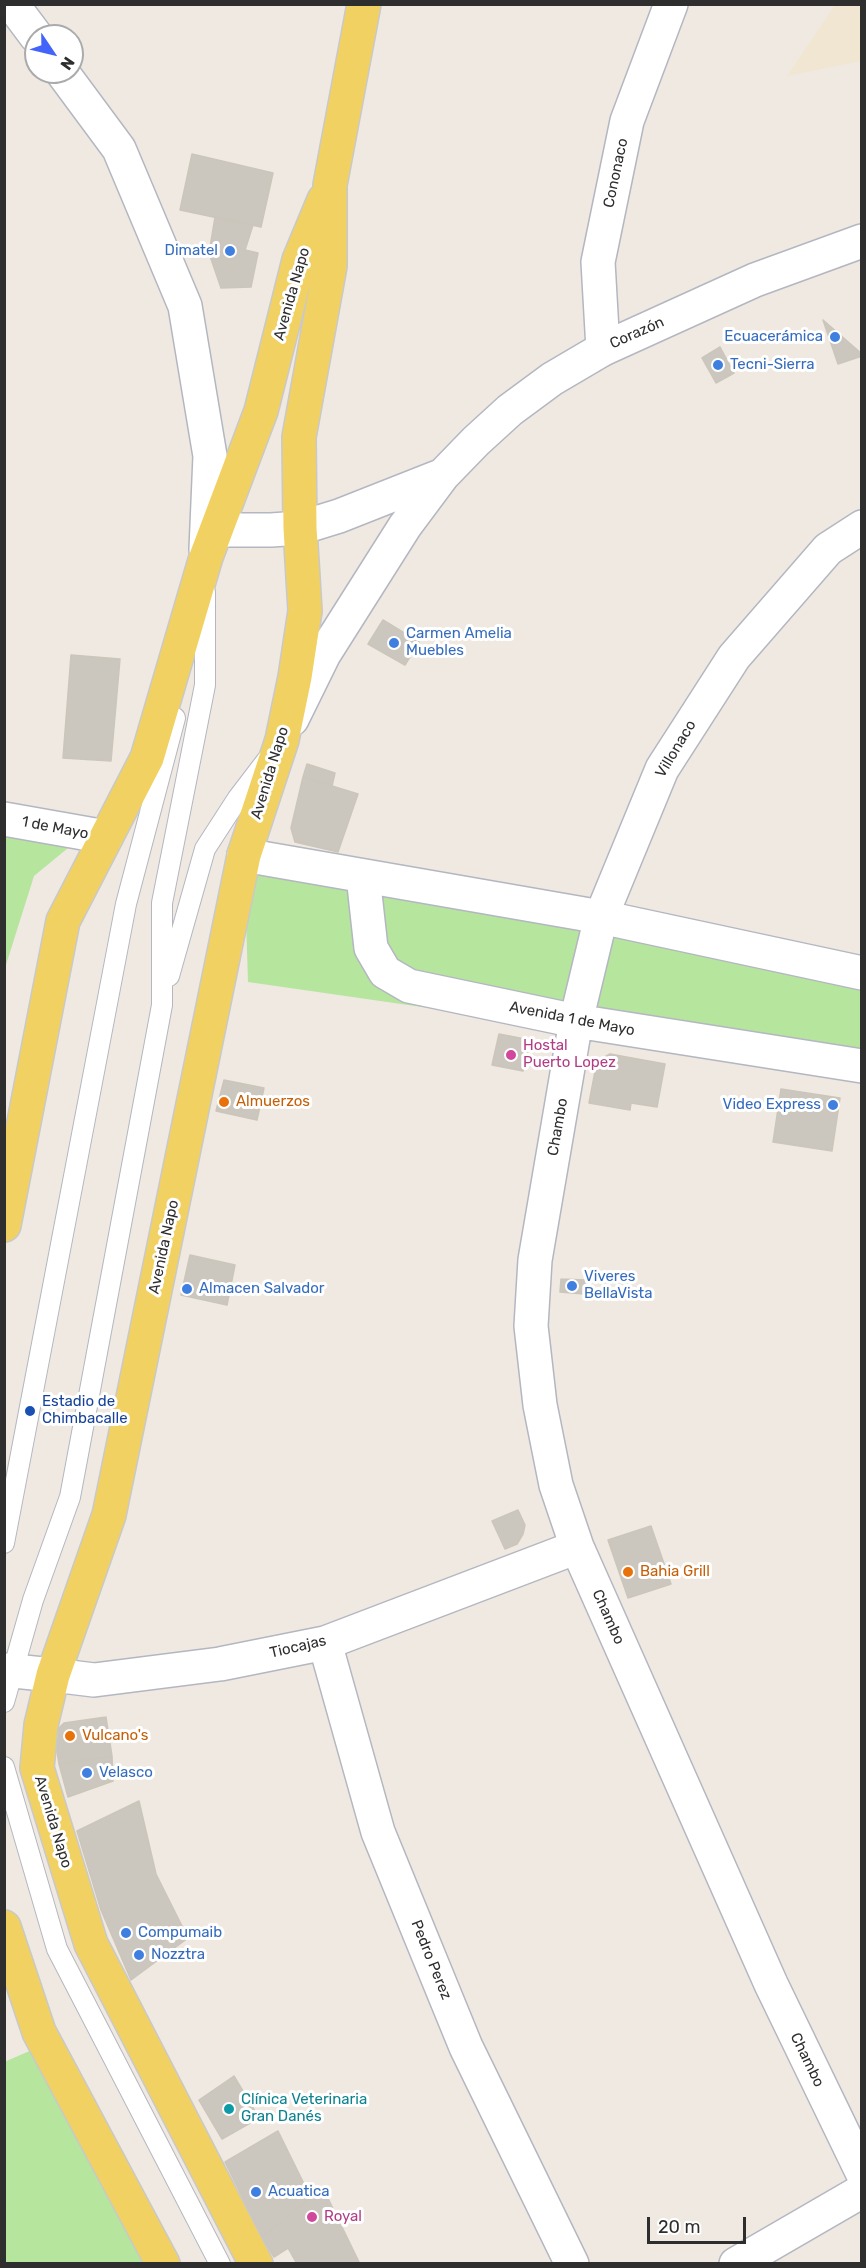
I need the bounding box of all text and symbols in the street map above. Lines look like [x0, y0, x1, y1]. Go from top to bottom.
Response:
north arrow [24, 24, 84, 84]
text: N [56, 53, 79, 74]
street label: Cononaco [600, 137, 632, 209]
place label: Dimatel [165, 242, 218, 260]
marker: Dimatel [223, 244, 237, 258]
street label: Avenida Napo [270, 245, 314, 343]
street label: Corazón [607, 313, 667, 353]
place label: Ecuacerámica [724, 328, 823, 346]
marker: Ecuacerámica [828, 330, 842, 344]
place label: Tecni-Sierra [730, 356, 815, 374]
marker: Tecni-Sierra [711, 358, 725, 372]
place label: Carmen Amelia Muebles [406, 625, 512, 660]
marker: Carmen Amelia Muebles [387, 636, 401, 650]
street label: Villonaco [652, 717, 700, 781]
street label: Avenida Napo [247, 725, 293, 821]
street label: 1 de Mayo [20, 813, 90, 843]
street label: Avenida 1 de Mayo [508, 998, 636, 1040]
place label: Hostal Puerto Lopez [523, 1037, 616, 1072]
marker: Hostal Puerto Lopez [504, 1048, 518, 1062]
place label: Almuerzos [236, 1093, 310, 1111]
marker: Almuerzos [217, 1095, 231, 1109]
place label: Video Express [723, 1096, 821, 1114]
street label: Chambo [544, 1097, 572, 1157]
marker: Video Express [826, 1098, 840, 1112]
street label: Avenida Napo [145, 1198, 183, 1296]
place label: Viveres BellaVista [584, 1268, 652, 1303]
marker: Viveres BellaVista [565, 1279, 579, 1293]
place label: Almacen Salvador [199, 1280, 325, 1298]
marker: Almacen Salvador [180, 1282, 194, 1296]
place label: Estadio de Chimbacalle [42, 1393, 128, 1428]
marker: Estadio de Chimbacalle [23, 1404, 37, 1418]
place label: Bahia Grill [640, 1563, 710, 1581]
marker: Bahia Grill [621, 1565, 635, 1579]
street label: Chambo [588, 1587, 628, 1647]
street label: Tiocajas [268, 1632, 328, 1662]
place label: Vulcano's [82, 1727, 148, 1745]
marker: Vulcano's [63, 1729, 77, 1743]
place label: Velasco [99, 1764, 153, 1782]
marker: Velasco [80, 1766, 94, 1780]
street label: Avenida Napo [30, 1774, 76, 1870]
street label: Pedro Perez [407, 1918, 455, 2002]
place label: Compumaib [138, 1924, 222, 1942]
marker: Compumaib [119, 1926, 133, 1940]
place label: Nozztra [151, 1946, 205, 1964]
marker: Nozztra [132, 1948, 146, 1962]
street label: Chambo [786, 2030, 828, 2090]
place label: Clínica Veterinaria Gran Danés [241, 2091, 367, 2126]
marker: Clínica Veterinaria Gran Danés [222, 2102, 236, 2116]
place label: Acuatica [268, 2183, 330, 2201]
marker: Acuatica [249, 2185, 263, 2199]
scale bar [650, 2205, 749, 2243]
place label: Royal [324, 2208, 362, 2226]
marker: Royal [305, 2210, 319, 2224]
text: 20 m [658, 2216, 700, 2238]

